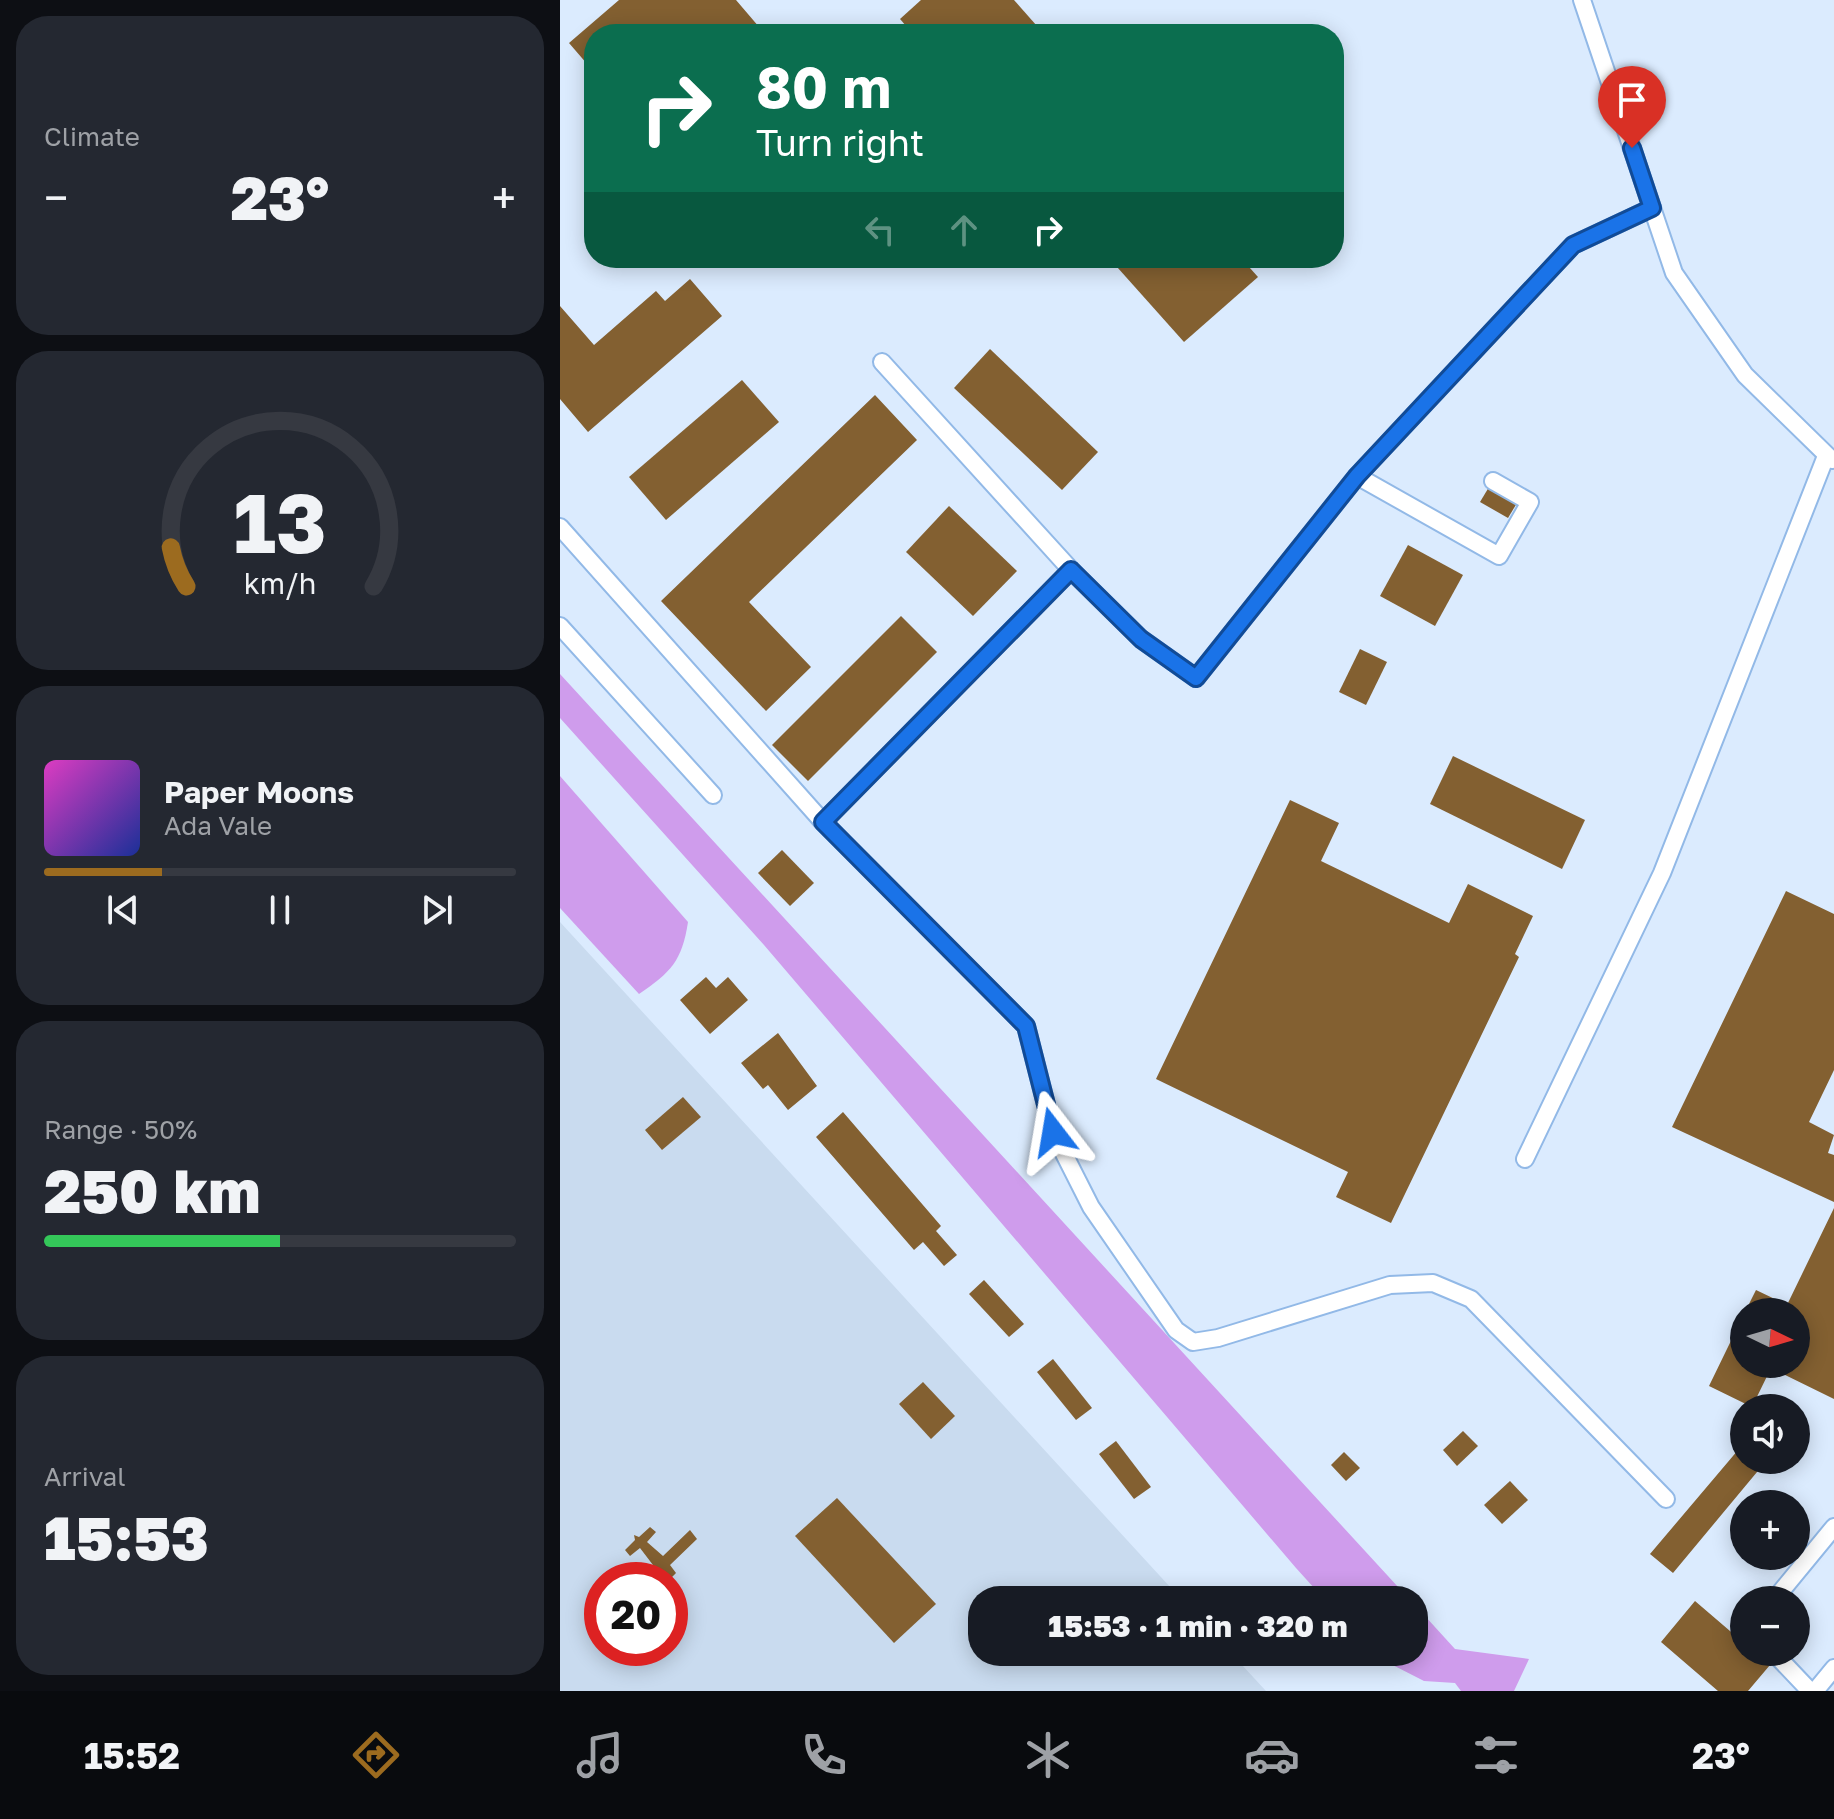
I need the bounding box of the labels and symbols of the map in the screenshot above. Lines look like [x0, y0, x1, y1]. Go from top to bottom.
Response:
pin [1598, 66, 1666, 148]
position arrow [1011, 1090, 1095, 1174]
north arrow [1730, 1298, 1810, 1378]
speed limit sign: 20 [584, 1562, 688, 1666]

